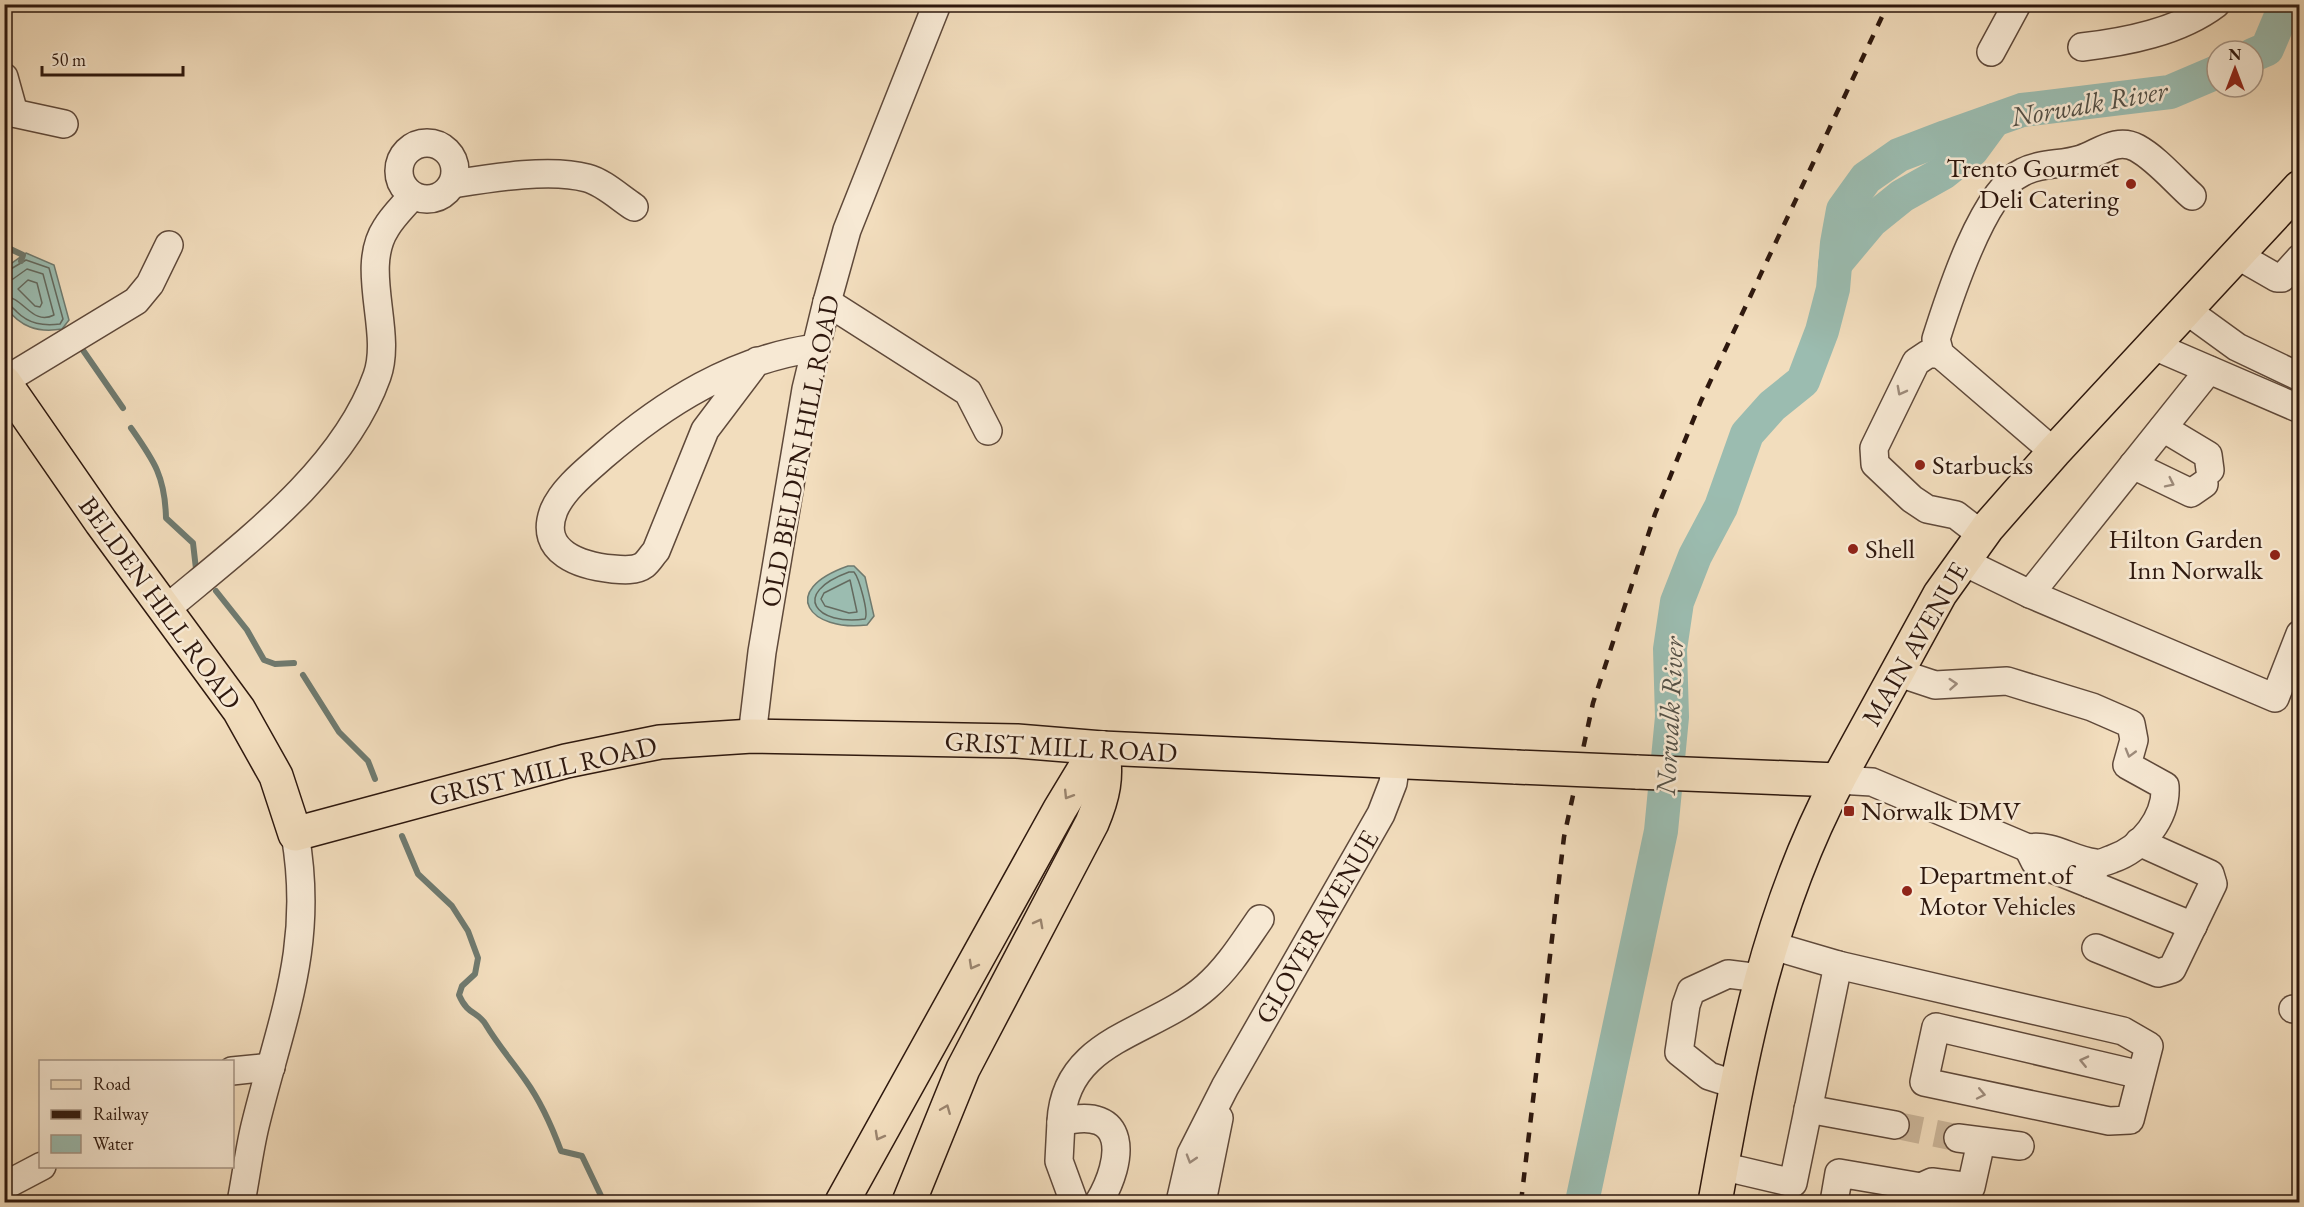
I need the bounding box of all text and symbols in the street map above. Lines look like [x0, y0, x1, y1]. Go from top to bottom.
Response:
scale bar [42, 39, 183, 77]
north arrow [2205, 39, 2265, 99]
text: N [2229, 44, 2242, 65]
text: 50 m [51, 48, 86, 71]
water label: Norwalk River [2007, 71, 2172, 135]
place label: Trento Gourmet Deli Catering [1946, 150, 2120, 216]
marker: Trento Gourmet Deli Catering [2124, 177, 2138, 191]
street label: OLD BELDEN HILL ROAD [752, 292, 847, 610]
one-way arrow [1897, 385, 1908, 395]
place label: Starbucks [1932, 447, 2033, 482]
marker: Starbucks [1913, 458, 1927, 472]
one-way arrow [2163, 475, 2174, 487]
street label: BELDEN HILL ROAD [71, 489, 250, 716]
place label: Hilton Garden Inn Norwalk [2109, 521, 2263, 587]
place label: Shell [1865, 531, 1915, 566]
marker: Shell [1846, 542, 1860, 556]
marker: Hilton Garden Inn Norwalk [2268, 548, 2282, 562]
street label: MAIN AVENUE [1853, 555, 1976, 732]
water label: Norwalk River [1647, 635, 1691, 797]
one-way arrow [1948, 678, 1957, 691]
street label: GRIST MILL ROAD [944, 723, 1178, 770]
street label: GRIST MILL ROAD [426, 727, 660, 814]
one-way arrow [2125, 747, 2137, 758]
one-way arrow [1064, 789, 1076, 799]
place label: Norwalk DMV [1861, 793, 2022, 828]
marker: Norwalk DMV [1842, 804, 1856, 818]
street label: GLOVER AVENUE [1247, 824, 1386, 1030]
place label: Department of Motor Vehicles [1919, 857, 2077, 923]
marker: Department of Motor Vehicles [1900, 884, 1914, 898]
one-way arrow [1032, 919, 1043, 930]
one-way arrow [969, 959, 980, 970]
one-way arrow [2079, 1056, 2089, 1069]
legend [39, 1060, 234, 1168]
text: Road [93, 1072, 132, 1095]
one-way arrow [1976, 1087, 1986, 1100]
text: Railway [93, 1102, 149, 1125]
one-way arrow [939, 1104, 951, 1115]
one-way arrow [875, 1130, 886, 1140]
text: Water [93, 1132, 134, 1155]
one-way arrow [1186, 1153, 1198, 1164]

